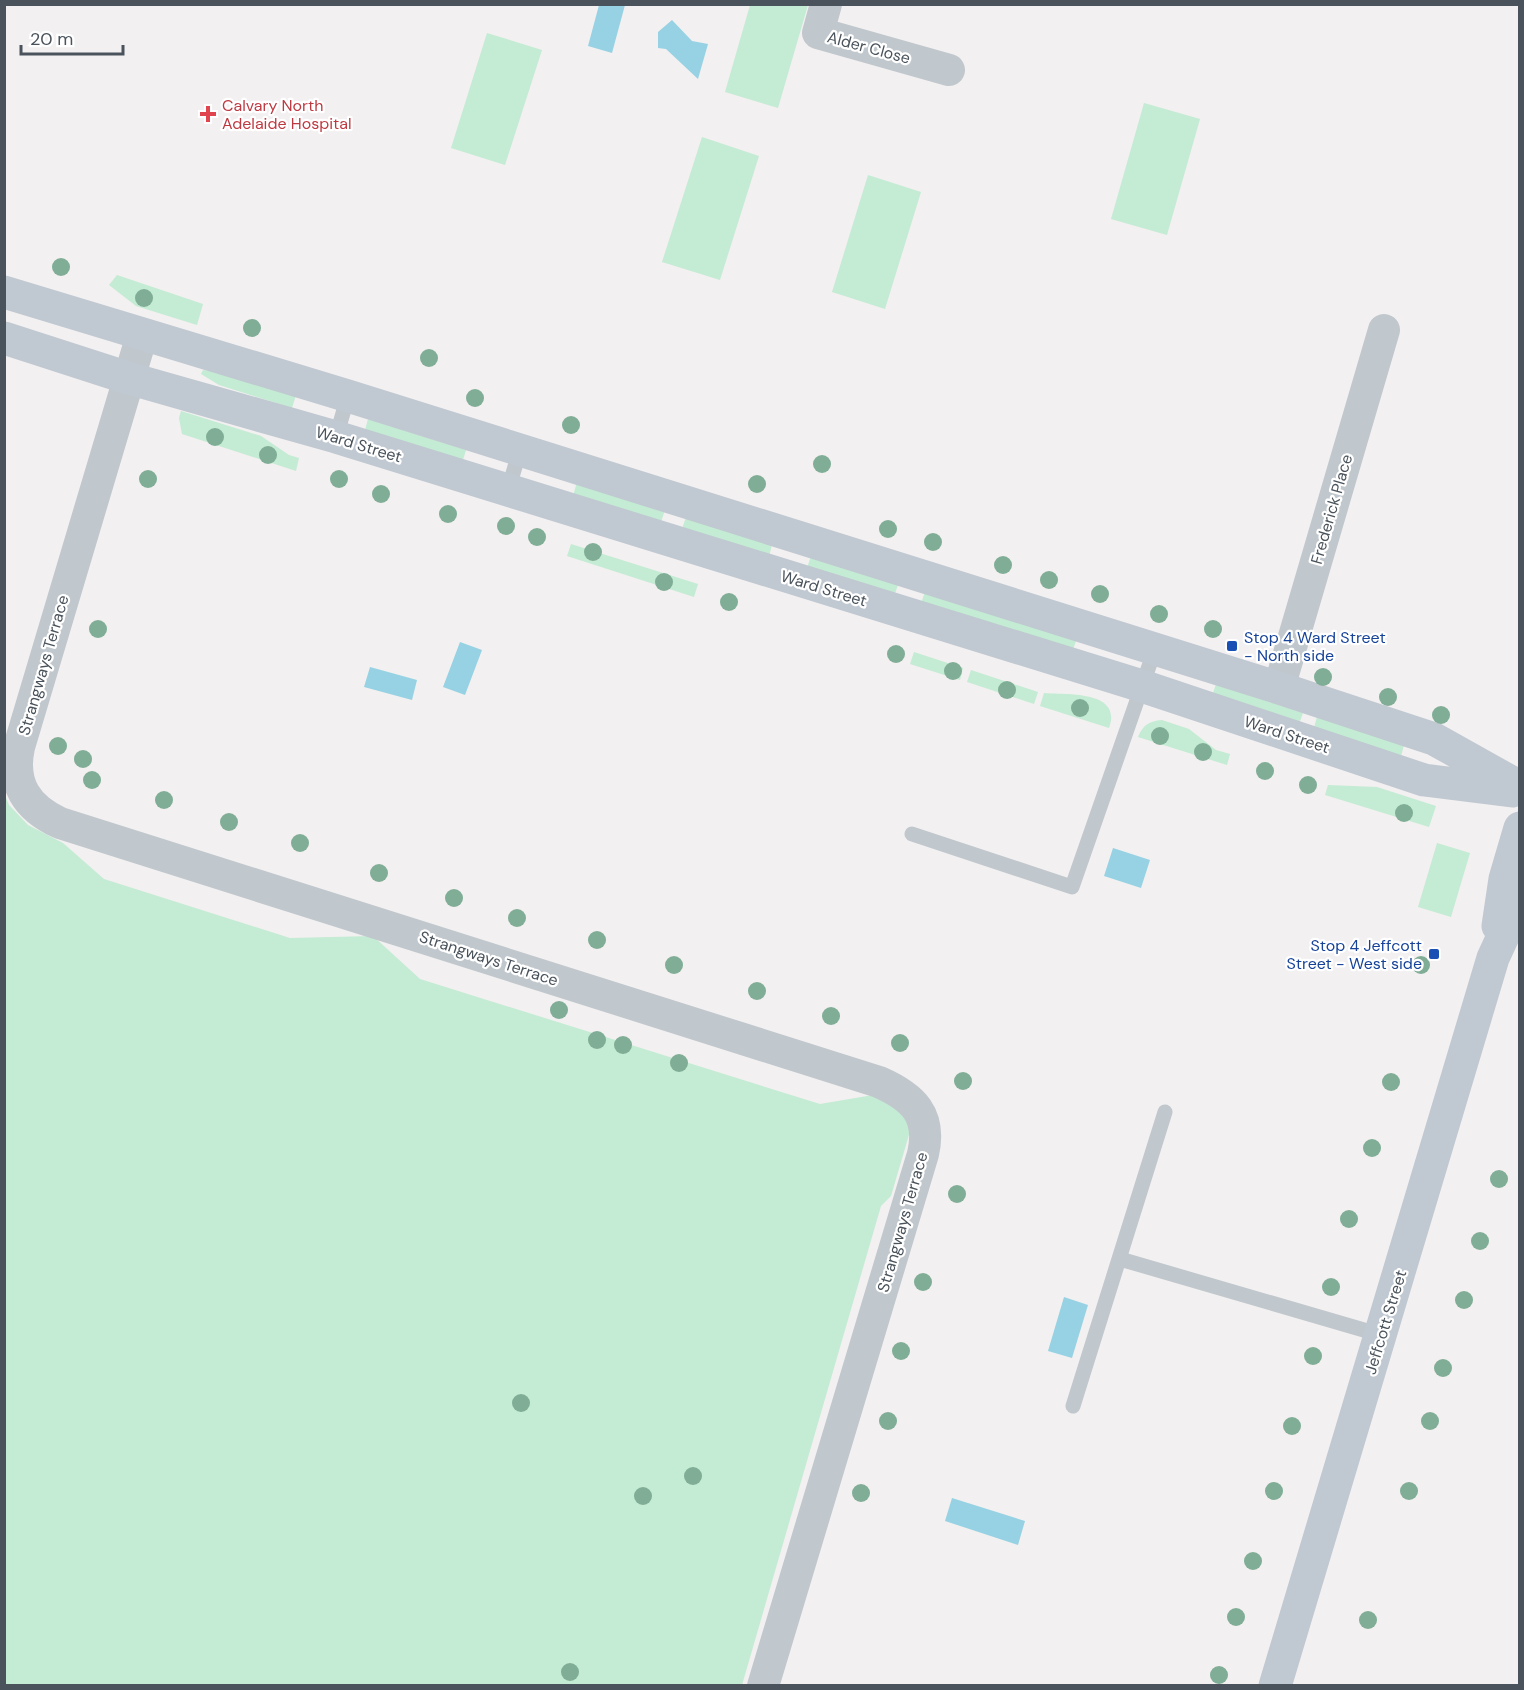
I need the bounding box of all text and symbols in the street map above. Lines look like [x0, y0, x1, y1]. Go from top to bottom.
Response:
scale bar [21, 18, 123, 56]
street label: Alder Close [825, 26, 913, 69]
text: 20 m [30, 27, 73, 51]
place label: Calvary North Adelaide Hospital [222, 95, 352, 134]
marker: Calvary North Adelaide Hospital [199, 105, 217, 123]
street label: Ward Street [313, 421, 404, 467]
street label: Frederick Place [1306, 452, 1357, 567]
street label: Ward Street [778, 565, 869, 611]
street label: Strangways Terrace [13, 593, 74, 738]
place label: Stop 4 Ward Street - North side [1244, 627, 1386, 666]
marker: Stop 4 Ward Street - North side [1225, 639, 1239, 653]
street label: Ward Street [1241, 711, 1332, 758]
street label: Strangways Terrace [417, 926, 561, 991]
place label: Stop 4 Jeffcott Street - West side [1287, 935, 1422, 974]
marker: Stop 4 Jeffcott Street - West side [1427, 947, 1441, 961]
street label: Strangways Terrace [872, 1150, 933, 1295]
street label: Jeffcott Street [1360, 1267, 1411, 1377]

